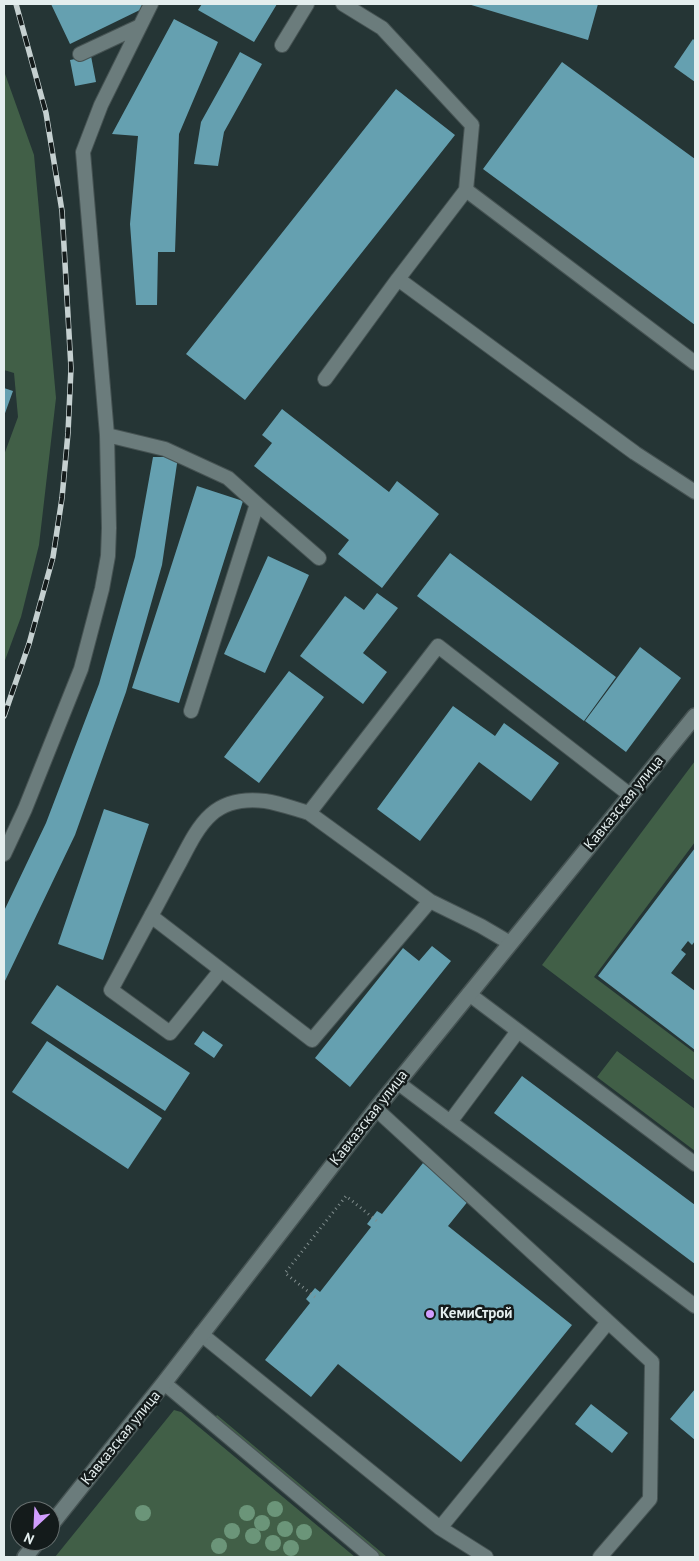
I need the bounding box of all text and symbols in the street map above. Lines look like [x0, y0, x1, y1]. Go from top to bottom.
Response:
street label: Кавказская улица [581, 752, 667, 854]
street label: Кавказская улица [326, 1067, 412, 1169]
place label: КемиСтрой [440, 1305, 513, 1323]
marker: КемиСтрой [424, 1308, 436, 1320]
street label: Кавказская улица [78, 1387, 164, 1489]
north arrow [10, 1501, 60, 1551]
text: N [21, 1529, 37, 1549]

